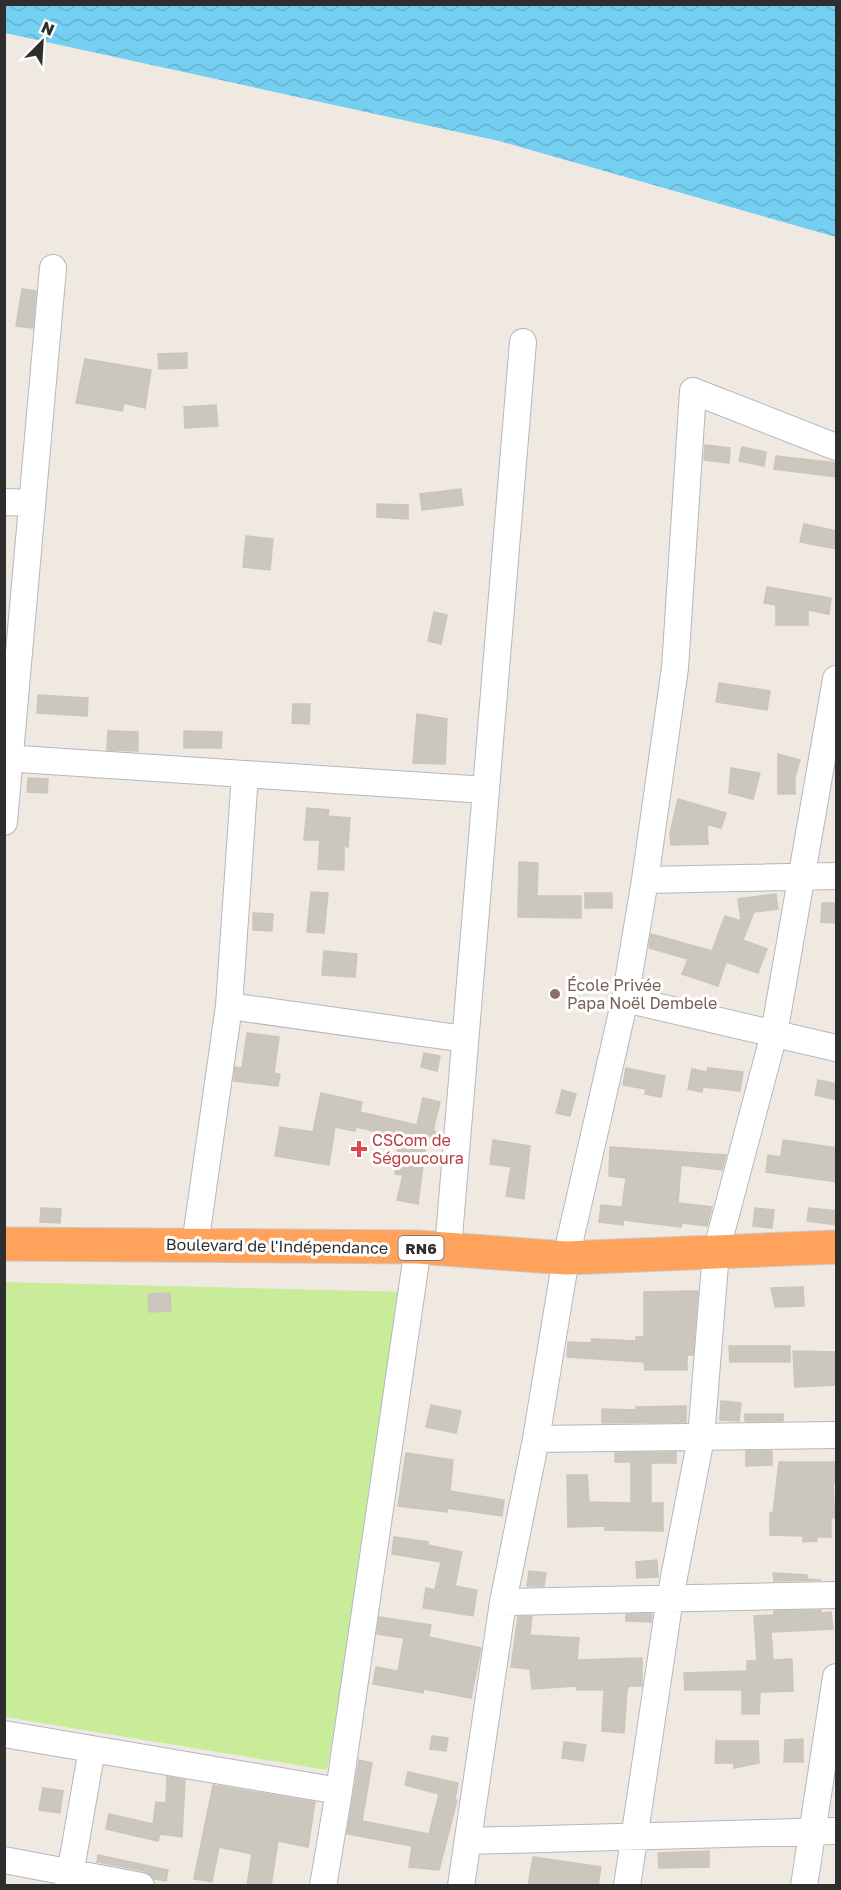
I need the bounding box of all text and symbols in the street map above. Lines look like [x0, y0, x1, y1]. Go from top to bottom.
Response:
north arrow [12, 12, 72, 72]
text: N [38, 17, 58, 40]
place label: École Privée Papa Noël Dembele [567, 975, 717, 1013]
marker: École Privée Papa Noël Dembele [548, 987, 562, 1001]
place label: CSCom de Ségoucoura [372, 1130, 464, 1168]
marker: CSCom de Ségoucoura [350, 1140, 368, 1158]
street label: Boulevard de l'Indépendance [166, 1234, 388, 1258]
road number: RN6 [398, 1236, 444, 1260]

